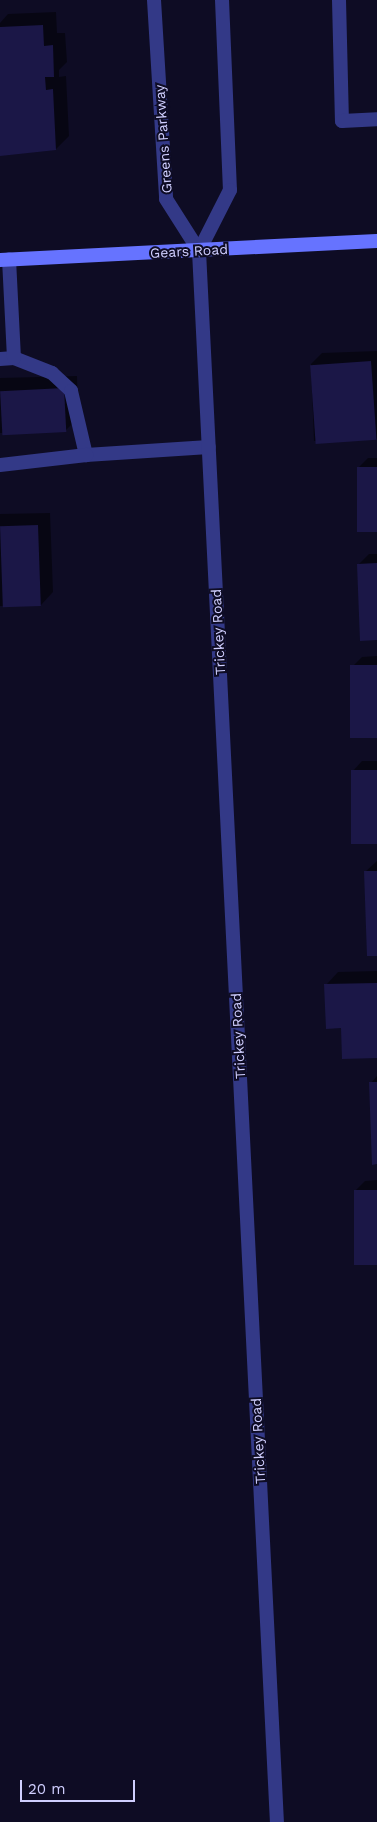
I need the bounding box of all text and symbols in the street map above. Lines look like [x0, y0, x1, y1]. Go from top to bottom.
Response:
street label: Greens Parkway [151, 84, 175, 194]
street label: Gears Road [150, 241, 228, 261]
street label: Trickey Road [207, 588, 229, 676]
street label: Trickey Road [227, 992, 249, 1080]
street label: Trickey Road [247, 1397, 269, 1485]
scale bar [22, 1770, 138, 1802]
text: 20 m [28, 1780, 66, 1798]

